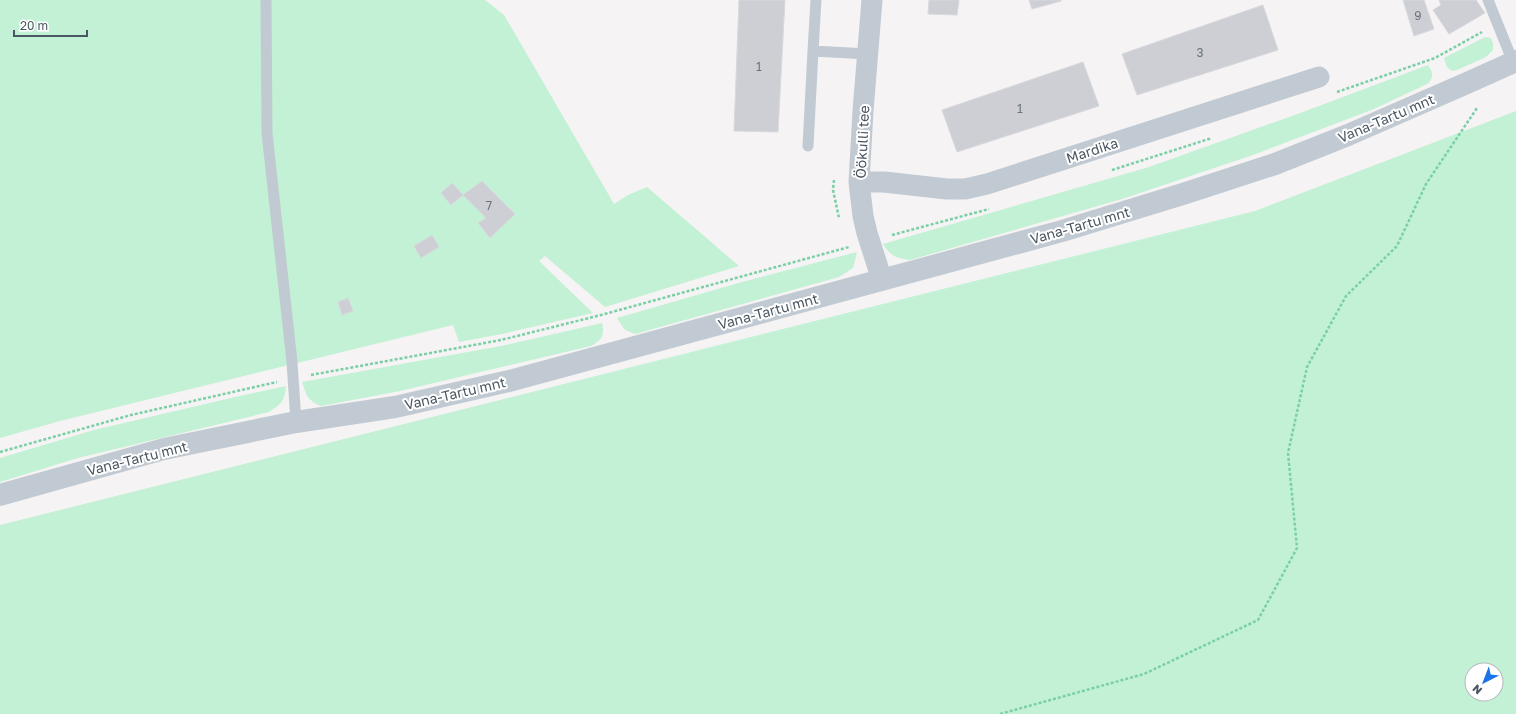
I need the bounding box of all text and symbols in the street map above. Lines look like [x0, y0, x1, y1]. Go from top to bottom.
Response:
house number: 9 [1414, 8, 1422, 23]
scale bar [14, 12, 87, 38]
text: 20 m [20, 18, 48, 33]
house number: 3 [1196, 45, 1204, 60]
house number: 1 [756, 59, 762, 74]
street label: Vana-Tartu mnt [1335, 90, 1437, 146]
house number: 1 [1017, 101, 1023, 116]
street label: Öökulli tee [852, 105, 872, 179]
street label: Mardika [1064, 134, 1120, 166]
house number: 7 [486, 198, 492, 213]
street label: Vana-Tartu mnt [1028, 203, 1132, 247]
street label: Vana-Tartu mnt [716, 289, 820, 333]
street label: Vana-Tartu mnt [403, 373, 507, 413]
street label: Vana-Tartu mnt [85, 437, 189, 479]
north arrow [1464, 662, 1504, 702]
text: N [1470, 682, 1484, 697]

